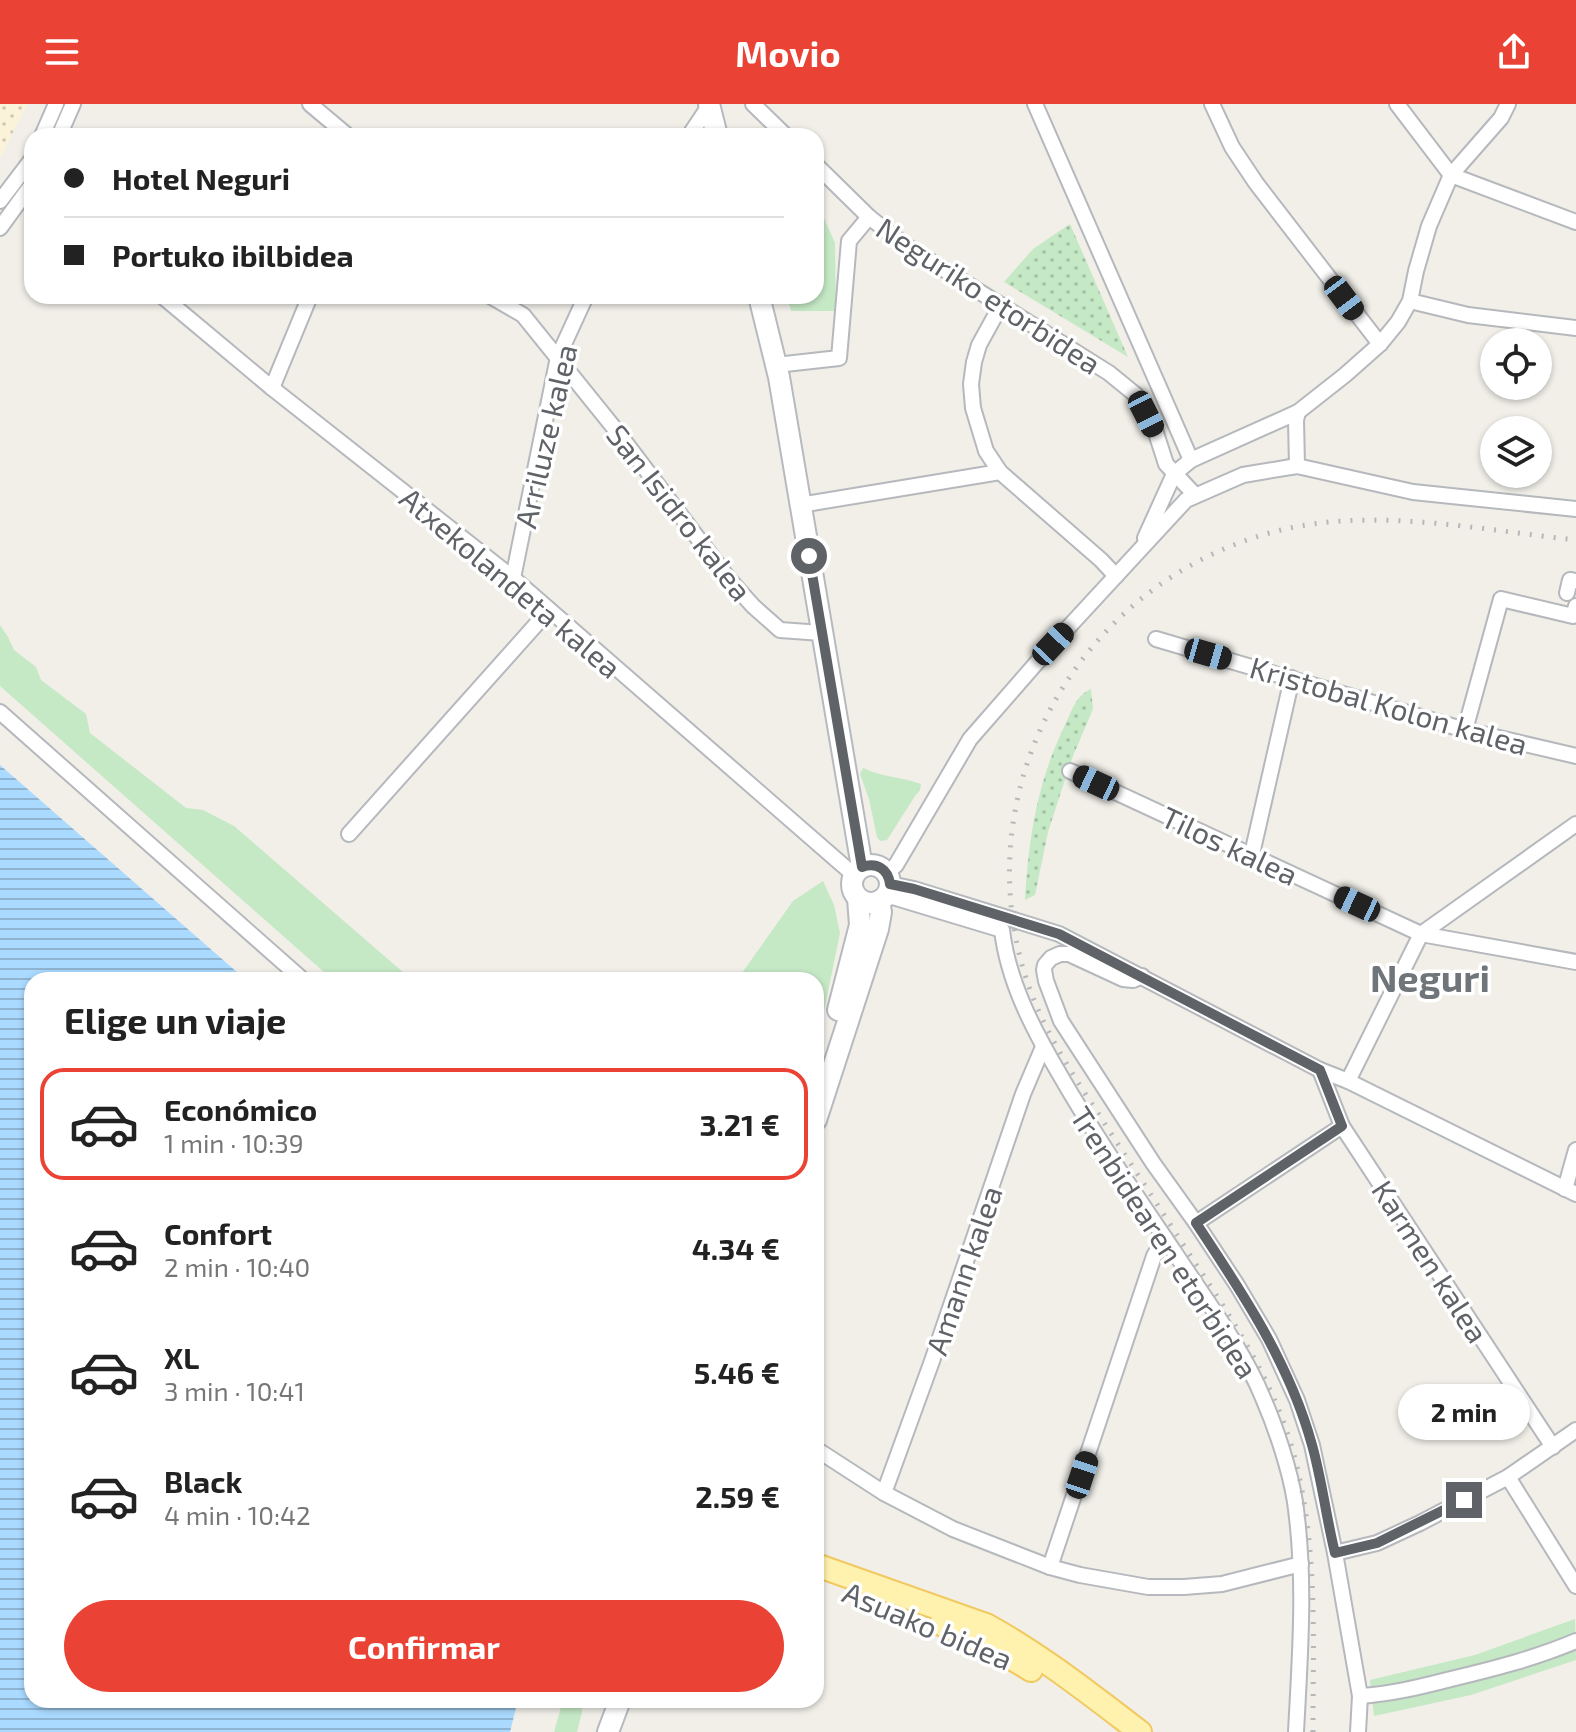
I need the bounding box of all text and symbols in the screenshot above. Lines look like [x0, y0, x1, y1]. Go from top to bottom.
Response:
icon: menu [40, 30, 84, 74]
icon: share [1492, 30, 1536, 74]
text: Movio [735, 31, 841, 74]
text: Hotel Neguri [112, 160, 290, 196]
street label: Neguriko etorbidea [870, 209, 1108, 381]
text: Portuko ibilbidea [112, 237, 354, 273]
car [1320, 272, 1368, 324]
map controls [1480, 328, 1552, 488]
button: locate [1480, 328, 1552, 400]
street label: Arriluze kalea [506, 341, 584, 531]
car [1124, 387, 1168, 441]
button: layers [1480, 416, 1552, 488]
street label: San Isidro kalea [600, 417, 760, 607]
street label: Atxekolandeta kalea [393, 479, 629, 685]
route start [791, 538, 827, 574]
car [1028, 618, 1078, 670]
car [1182, 636, 1234, 672]
street label: Kristobal Kolon kalea [1246, 648, 1532, 762]
car [1069, 762, 1123, 804]
street label: Tilos kalea [1156, 798, 1304, 892]
car [1330, 883, 1384, 925]
district label: Neguri [1370, 954, 1490, 1000]
text: Elige un viaje [64, 998, 286, 1041]
icon: car [68, 1088, 140, 1160]
text: Económico [164, 1091, 317, 1127]
street label: Trenbidearen etorbidea [1064, 1099, 1266, 1385]
text: 3.21 € [700, 1106, 780, 1142]
text: 1 min · 10:39 [164, 1127, 304, 1158]
street label: Karmen kalea [1365, 1173, 1497, 1349]
street label: Amann kalea [917, 1181, 1009, 1359]
icon: car [68, 1212, 140, 1284]
text: Confort [164, 1215, 272, 1251]
text: 4.34 € [692, 1230, 780, 1266]
text: 2 min · 10:40 [164, 1251, 310, 1282]
icon: car [68, 1336, 140, 1408]
text: XL [164, 1339, 199, 1375]
text: 5.46 € [694, 1354, 780, 1390]
text: 3 min · 10:41 [164, 1375, 305, 1406]
callout: 2 min [1398, 1384, 1530, 1440]
text: 2 min [1431, 1396, 1497, 1427]
car [1063, 1448, 1101, 1502]
icon: car [68, 1460, 140, 1532]
text: Black [164, 1463, 242, 1499]
text: 2.59 € [695, 1478, 780, 1514]
route end [1446, 1482, 1482, 1518]
text: 4 min · 10:42 [164, 1499, 311, 1530]
street label: Asuako bidea [838, 1573, 1018, 1677]
button: Confirmar [64, 1600, 784, 1692]

